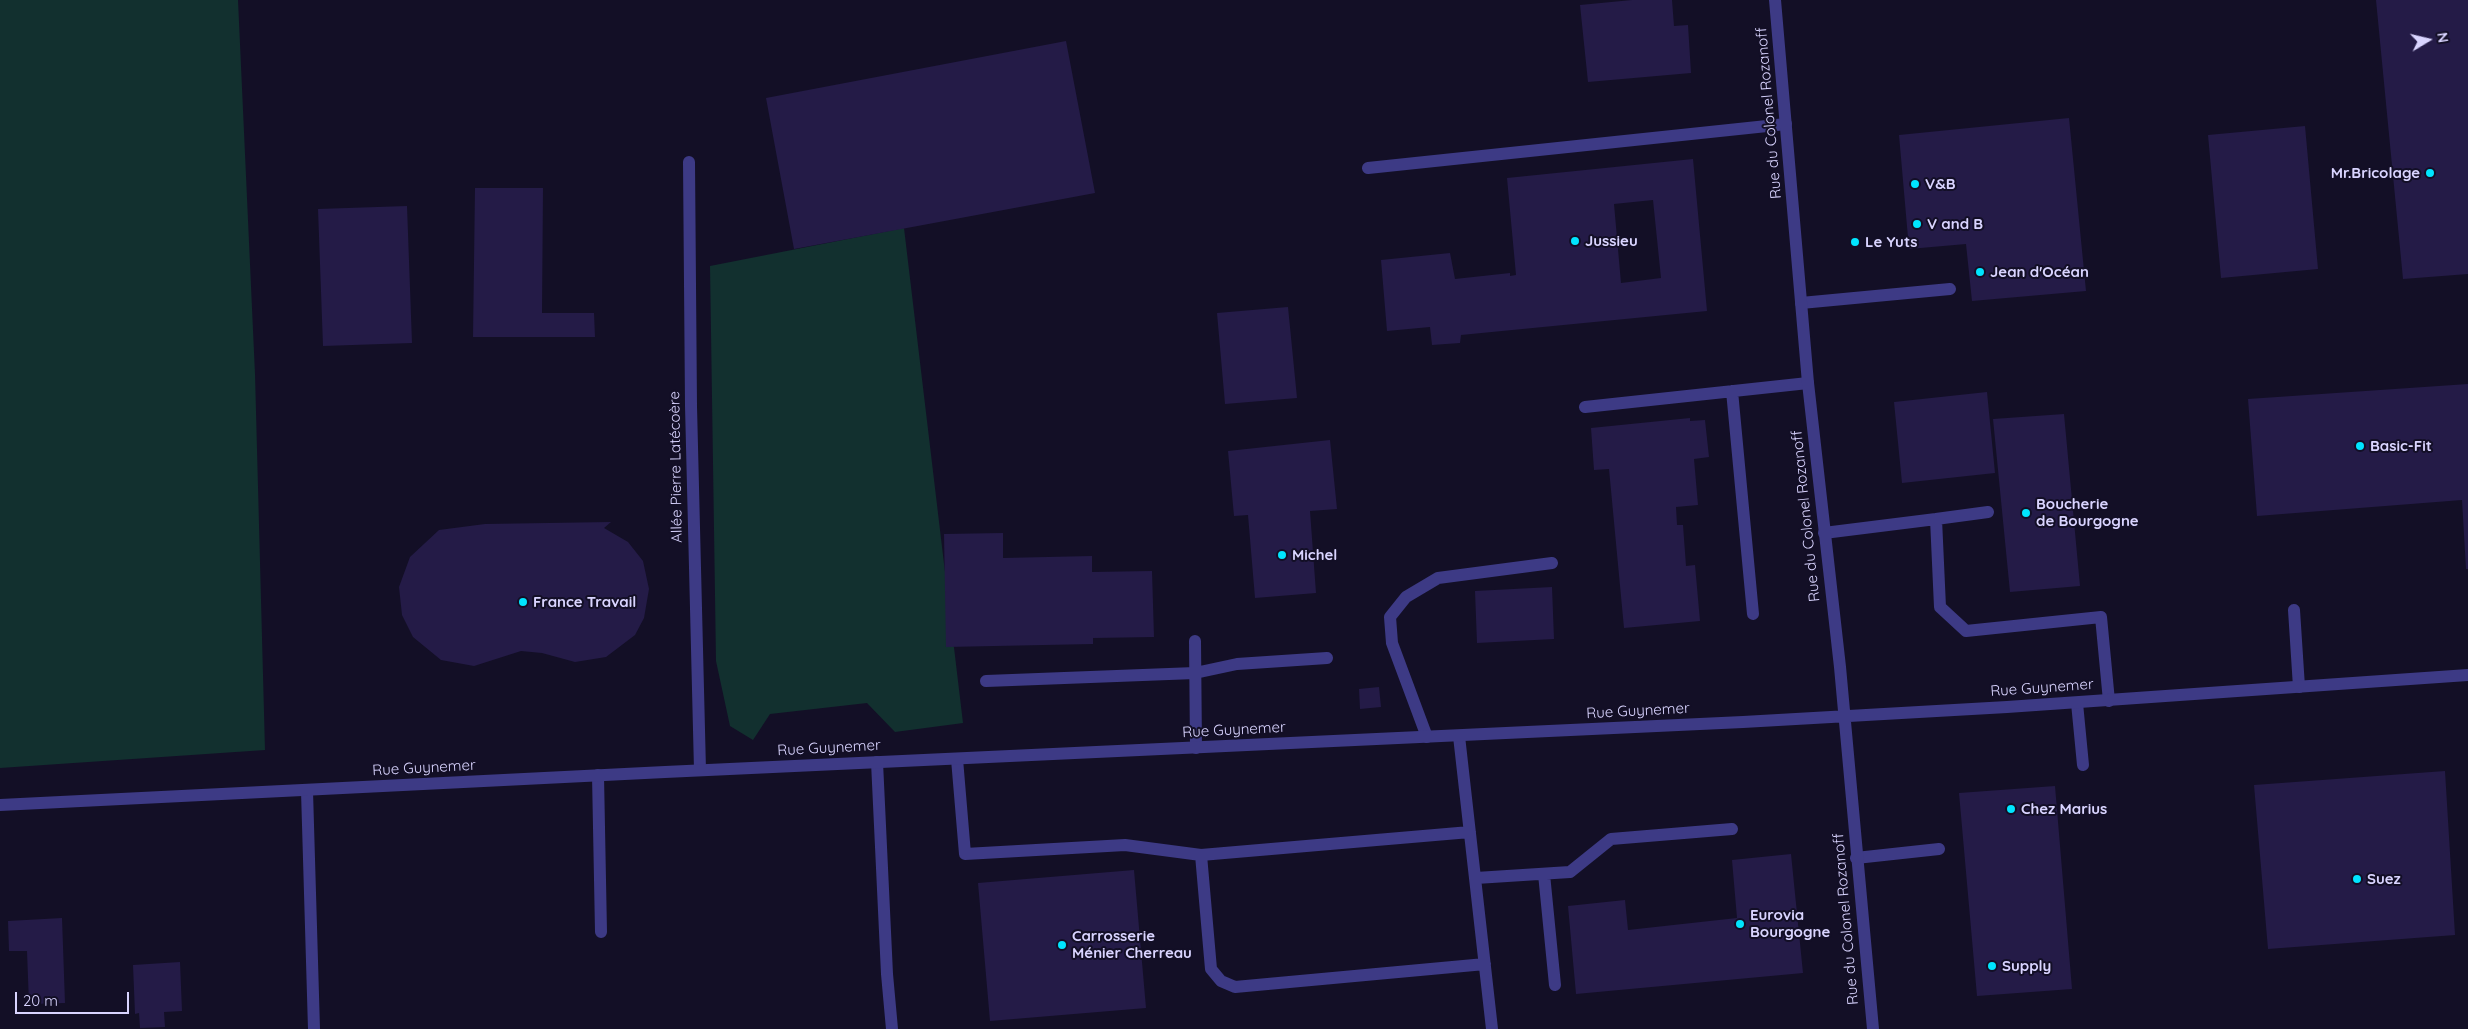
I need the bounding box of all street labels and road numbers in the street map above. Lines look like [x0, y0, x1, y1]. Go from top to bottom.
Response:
street label: Rue du Colonel Rozanoff [1753, 26, 1785, 200]
street label: Allée Pierre Latécoère [666, 391, 686, 543]
street label: Rue du Colonel Rozanoff [1788, 429, 1824, 603]
street label: Rue Guynemer [1990, 675, 2094, 701]
street label: Rue Guynemer [1586, 699, 1690, 723]
street label: Rue Guynemer [1182, 718, 1286, 742]
street label: Rue Guynemer [777, 736, 881, 760]
street label: Rue Guynemer [372, 756, 476, 780]
street label: Rue du Colonel Rozanoff [1830, 832, 1862, 1006]

